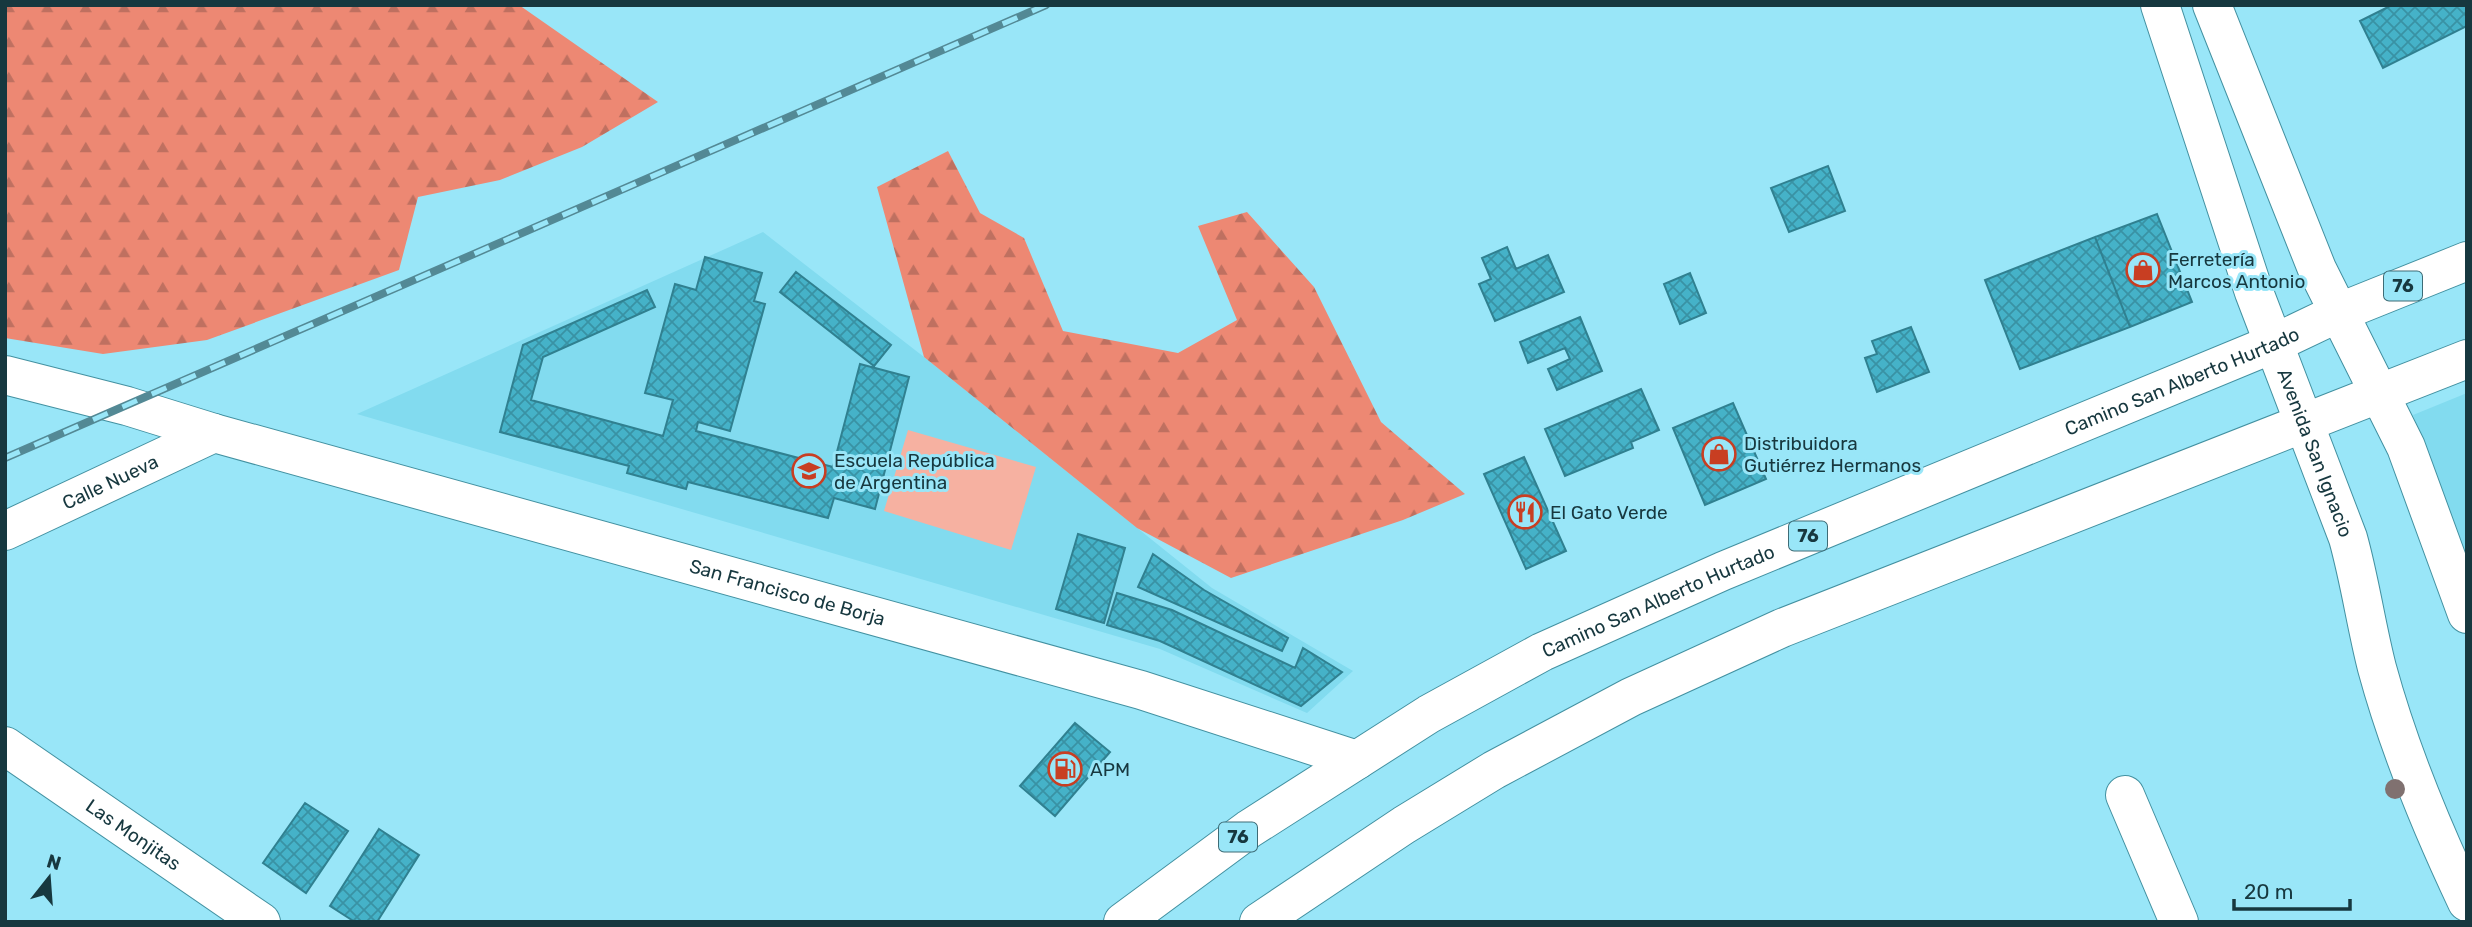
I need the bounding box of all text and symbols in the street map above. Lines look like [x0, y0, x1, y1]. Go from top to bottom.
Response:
place label: Ferretería Marcos Antonio [2168, 248, 2305, 293]
shop icon: Ferretería Marcos Antonio [2124, 251, 2162, 289]
road number: 76 [2384, 272, 2422, 300]
street label: Camino San Alberto Hurtado [2061, 322, 2303, 441]
street label: Avenida San Ignacio [2272, 365, 2358, 540]
place label: Distribuidora Gutiérrez Hermanos [1744, 432, 1921, 477]
shop icon: Distribuidora Gutiérrez Hermanos [1700, 435, 1738, 473]
place label: Escuela República de Argentina [834, 449, 995, 494]
street label: Calle Nueva [59, 450, 162, 515]
school or university icon: Escuela República de Argentina [790, 452, 828, 490]
restaurant icon: El Gato Verde [1506, 493, 1544, 531]
place label: El Gato Verde [1550, 501, 1668, 524]
road number: 76 [1789, 522, 1827, 550]
street label: Camino San Alberto Hurtado [1538, 540, 1778, 663]
street label: San Francisco de Borja [687, 554, 888, 631]
fuel station icon: APM [1046, 750, 1084, 788]
place label: APM [1090, 758, 1130, 781]
street label: Las Monjitas [81, 794, 185, 875]
road number: 76 [1219, 822, 1257, 852]
north arrow [14, 843, 84, 913]
text: N [44, 849, 64, 875]
scale bar [2234, 867, 2350, 911]
text: 20 m [2244, 879, 2293, 904]

